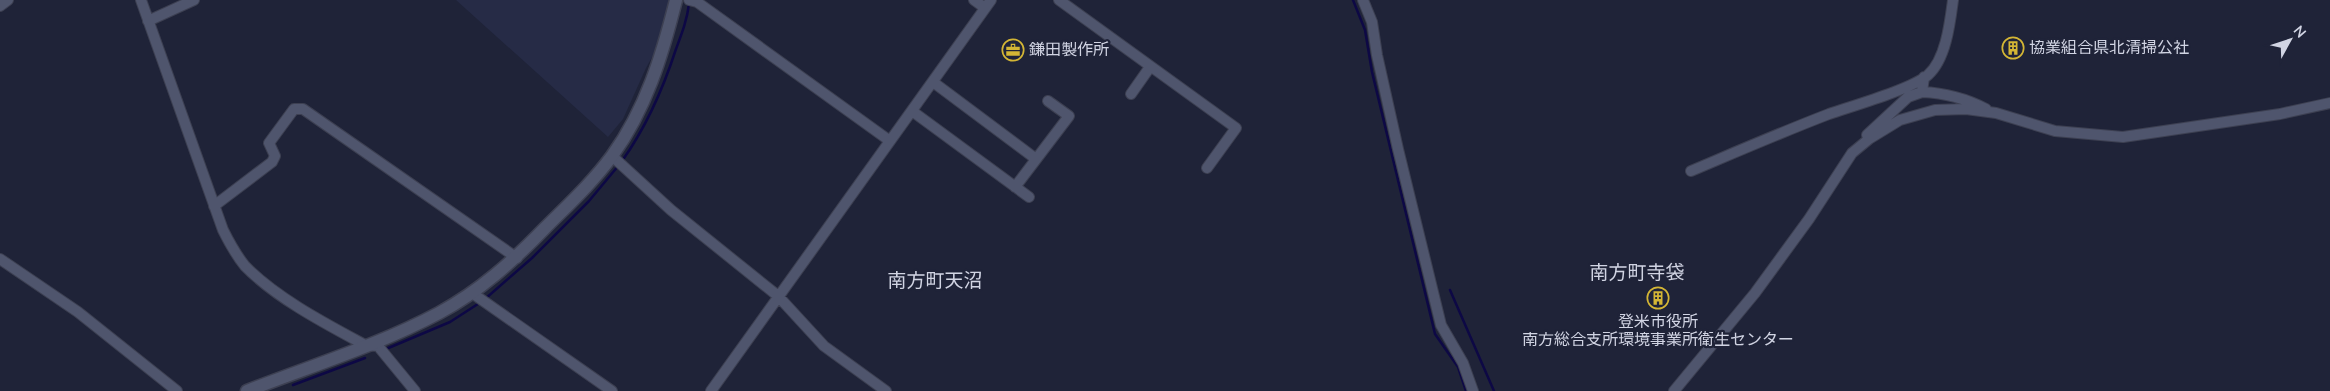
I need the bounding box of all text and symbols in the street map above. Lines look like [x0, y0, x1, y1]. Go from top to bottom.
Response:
north arrow [2265, 15, 2315, 65]
text: N [2289, 22, 2310, 42]
building icon: 協業組合県北清掃公社 [2001, 36, 2025, 60]
place label: 協業組合県北清掃公社 [2029, 37, 2189, 59]
office icon: 鎌田製作所 [1001, 38, 1025, 62]
place label: 鎌田製作所 [1029, 39, 1109, 61]
district label: 南方町寺袋 [1589, 260, 1685, 286]
district label: 南方町天沼 [887, 268, 983, 294]
building icon: 登米市役所 南方総合支所環境事業所衛生センター [1646, 286, 1670, 310]
place label: 登米市役所 南方総合支所環境事業所衛生センター [1522, 311, 1794, 351]

